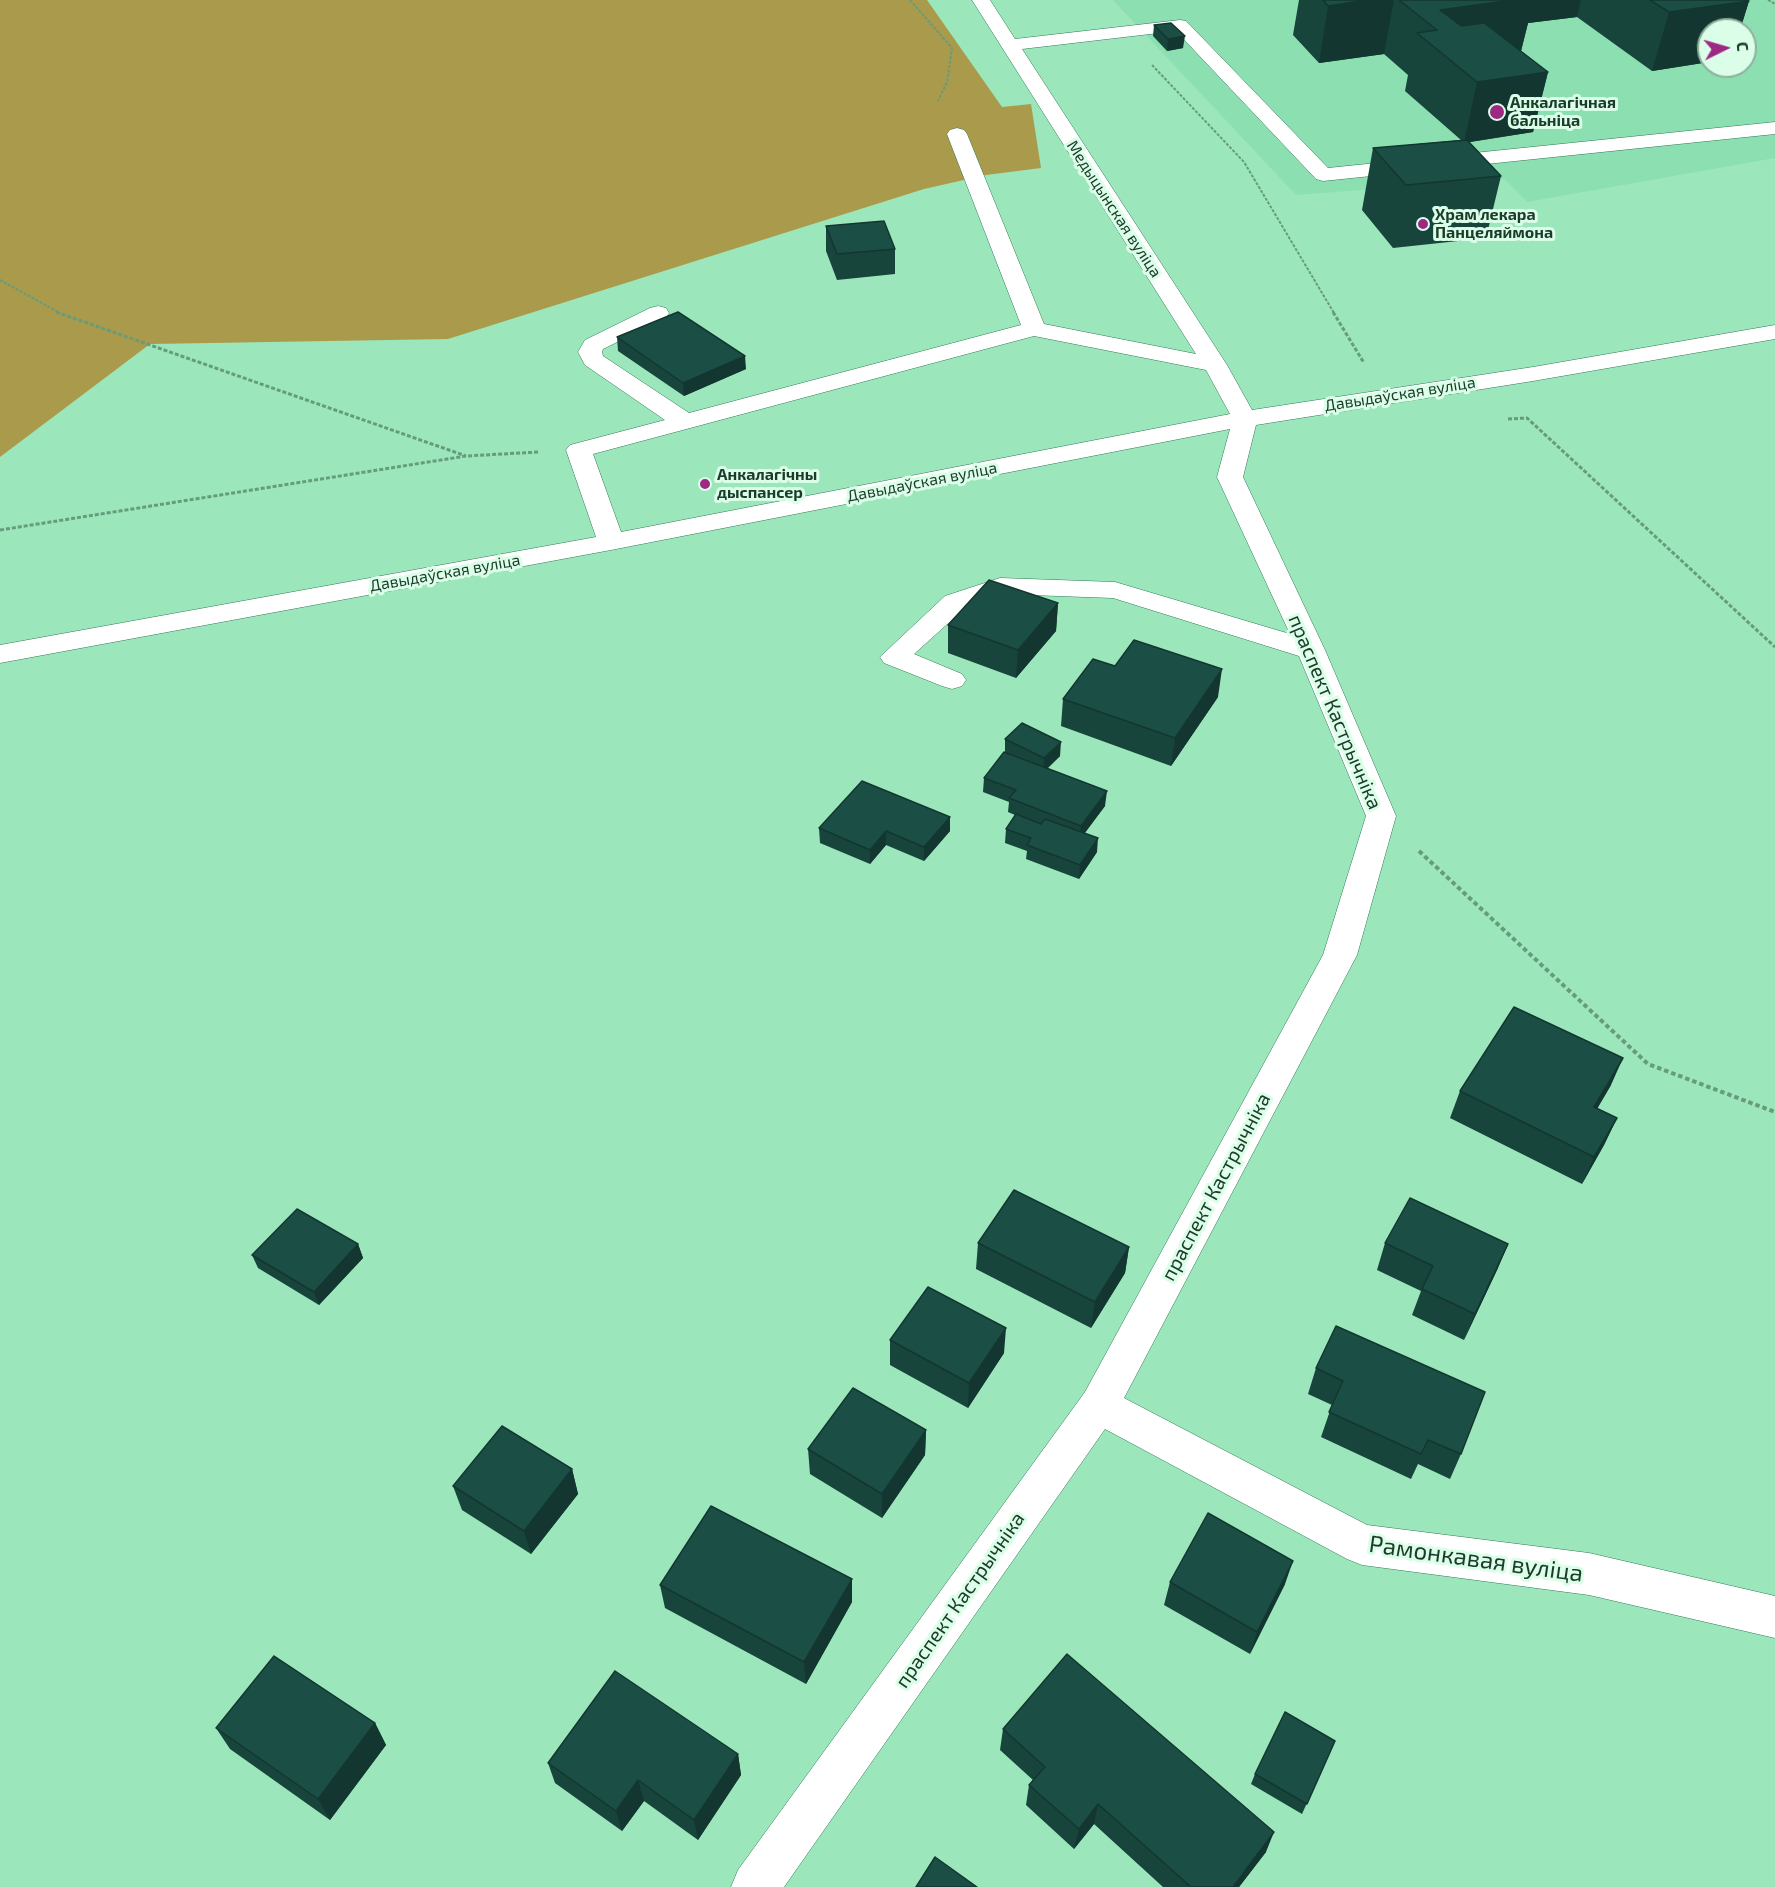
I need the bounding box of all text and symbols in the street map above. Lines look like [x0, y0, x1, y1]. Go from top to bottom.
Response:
north arrow [1697, 18, 1757, 78]
text: С [1734, 41, 1753, 52]
place label: Анкалагічная бальніца [1510, 93, 1616, 131]
marker: Анкалагічная бальніца [1488, 103, 1506, 121]
street label: Медыцынская вуліца [1063, 137, 1165, 281]
place label: Храм лекара Панцеляймона [1435, 205, 1553, 243]
marker: Храм лекара Панцеляймона [1416, 217, 1430, 231]
street label: Давыдаўская вуліца [1323, 373, 1477, 415]
street label: Давыдаўская вуліца [845, 458, 999, 506]
place label: Анкалагічны дыспансер [717, 465, 817, 503]
marker: Анкалагічны дыспансер [698, 477, 712, 491]
street label: Давыдаўская вуліца [368, 550, 522, 596]
street label: праспект Кастрычніка [1283, 611, 1387, 813]
street label: праспект Кастрычніка [1156, 1089, 1276, 1285]
street label: праспект Кастрычніка [890, 1507, 1030, 1693]
street label: Рамонкавая вуліца [1367, 1530, 1585, 1588]

